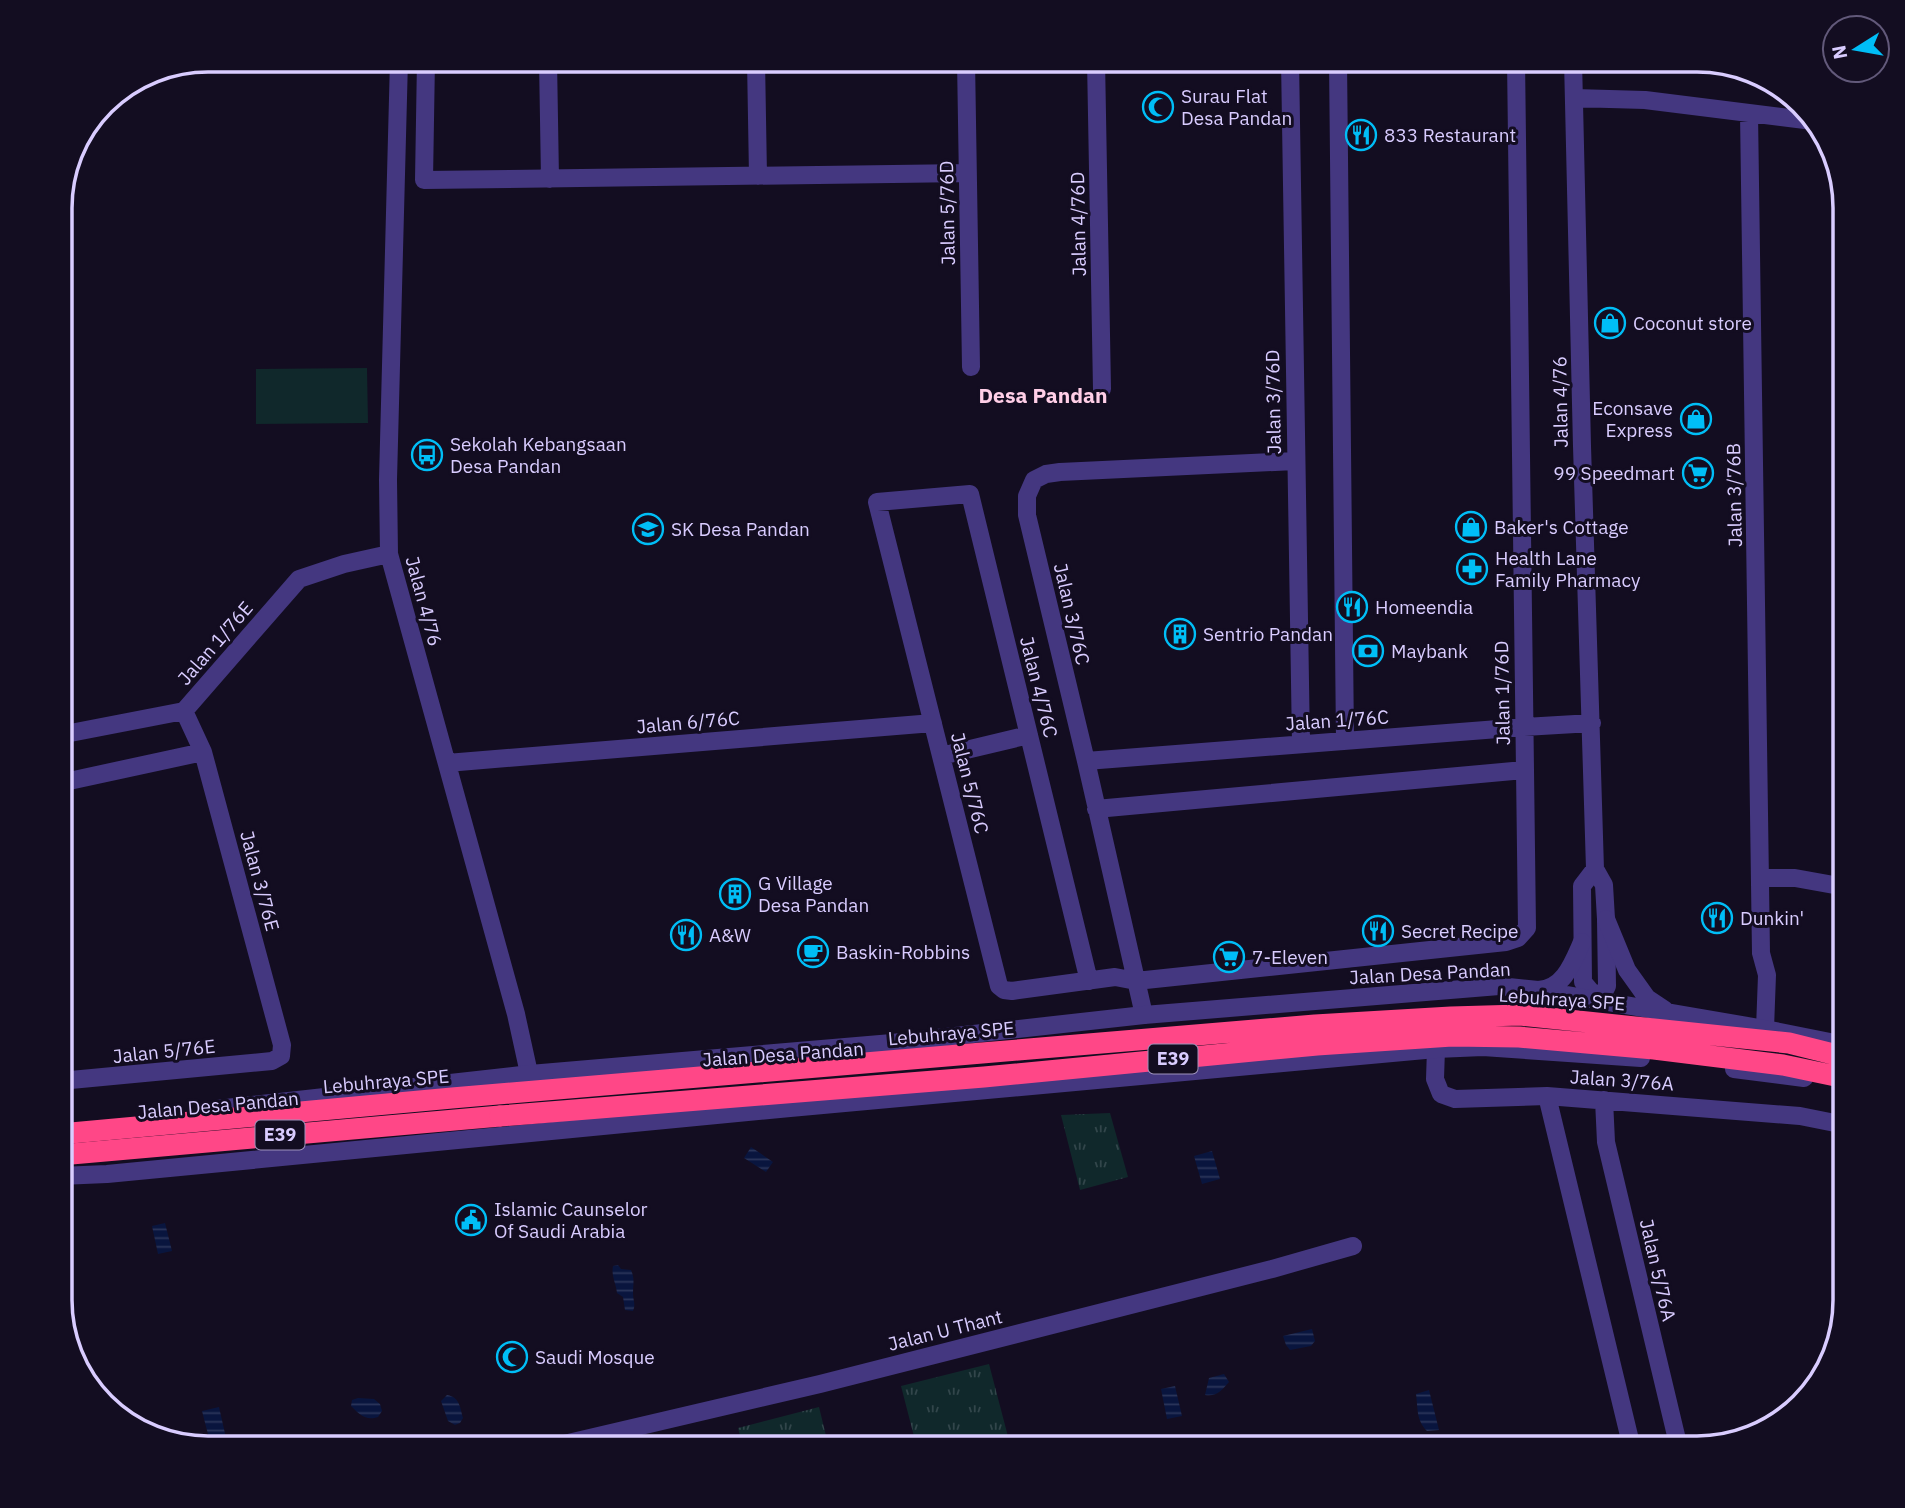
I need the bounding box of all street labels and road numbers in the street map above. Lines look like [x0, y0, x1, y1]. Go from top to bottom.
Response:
street label: Jalan 5/76D [934, 160, 960, 266]
street label: Jalan 4/76D [1065, 171, 1091, 277]
street label: Jalan 3/76D [1260, 349, 1286, 455]
street label: Jalan 4/76 [1547, 356, 1573, 448]
street label: Jalan 3/76B [1721, 443, 1747, 547]
street label: Jalan 4/76 [401, 554, 447, 648]
street label: Jalan 3/76C [1049, 561, 1095, 667]
street label: Jalan 1/76E [172, 596, 258, 690]
street label: Jalan 4/76C [1015, 634, 1063, 740]
street label: Jalan 1/76D [1489, 640, 1515, 746]
street label: Jalan 1/76C [1284, 704, 1390, 736]
street label: Jalan 6/76C [635, 706, 741, 738]
street label: Jalan 5/76C [946, 730, 994, 836]
street label: Jalan 3/76E [235, 828, 285, 934]
street label: Jalan Desa Pandan [1349, 957, 1511, 989]
street label: Lebuhraya SPE [1498, 983, 1626, 1015]
street label: Lebuhraya SPE [887, 1016, 1015, 1050]
street label: Jalan 5/76E [112, 1034, 216, 1068]
street label: Jalan Desa Pandan [702, 1036, 864, 1072]
road number: E39 [1148, 1044, 1198, 1074]
street label: Lebuhraya SPE [322, 1064, 450, 1098]
street label: Jalan 3/76A [1569, 1064, 1675, 1096]
street label: Jalan Desa Pandan [136, 1086, 300, 1124]
road number: E39 [256, 1120, 304, 1150]
street label: Jalan 5/76A [1635, 1217, 1681, 1323]
street label: Jalan U Thant [885, 1304, 1005, 1356]

